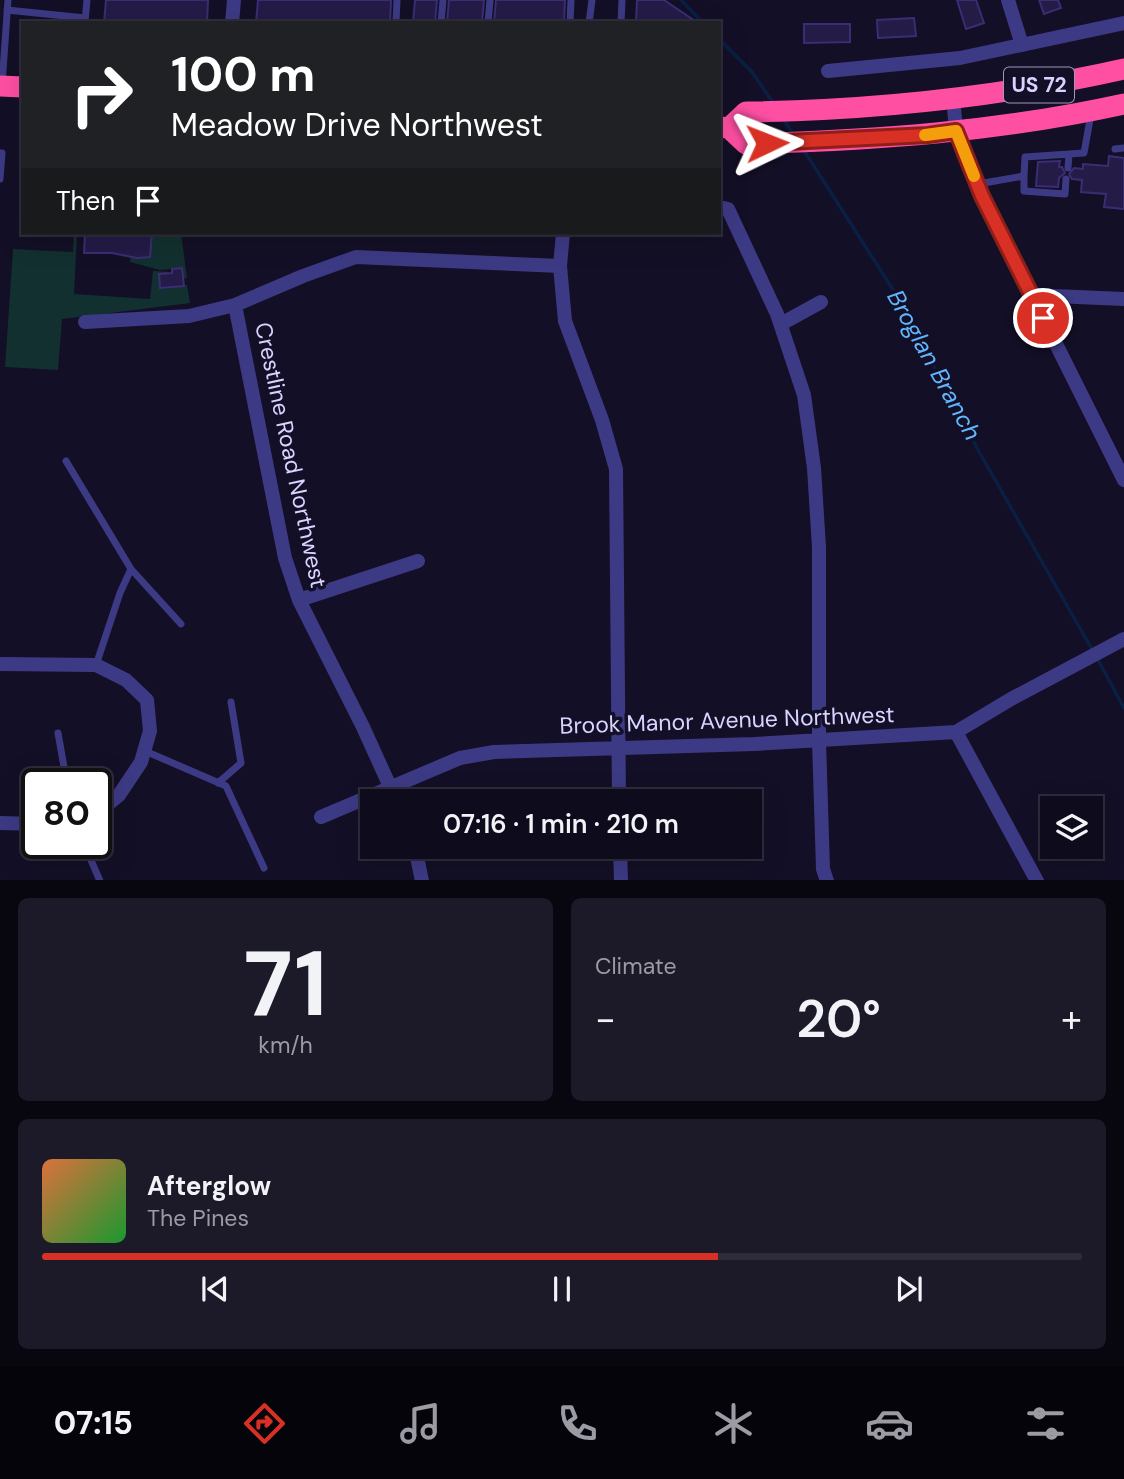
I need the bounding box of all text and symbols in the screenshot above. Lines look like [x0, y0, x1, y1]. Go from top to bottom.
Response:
text: 100 m [171, 42, 315, 106]
icon: right [56, 49, 147, 140]
road number: US 72 [1004, 68, 1074, 102]
text: Meadow Drive Northwest [171, 104, 543, 146]
position arrow [730, 106, 804, 180]
icon: arrive [129, 182, 167, 220]
text: Then [56, 184, 115, 218]
water label: Broglan Branch [880, 284, 989, 445]
pin [1013, 288, 1073, 348]
icon: arrive [1024, 299, 1062, 337]
street label: Crestline Road Northwest [248, 319, 334, 591]
street label: Brook Manor Avenue Northwest [559, 699, 895, 741]
speed limit sign: 80 [21, 768, 112, 859]
map controls [1040, 796, 1103, 859]
button: layers [1040, 796, 1103, 859]
text: 07:16 · 1 min · 210 m [443, 807, 679, 841]
text: 71 [244, 925, 327, 1043]
text: Climate [595, 951, 677, 981]
text: 20° [796, 985, 881, 1053]
text: − [595, 994, 616, 1044]
text: + [1061, 994, 1082, 1044]
text: km/h [258, 1030, 313, 1060]
text: Afterglow [147, 1169, 271, 1203]
text: The Pines [147, 1203, 249, 1233]
icon: previous [196, 1270, 234, 1308]
icon: pause [543, 1270, 581, 1308]
icon: next [890, 1270, 928, 1308]
icon: directions [240, 1399, 289, 1448]
icon: music [396, 1399, 445, 1448]
icon: phone [553, 1399, 602, 1448]
icon: climate [709, 1399, 758, 1448]
icon: car [865, 1399, 914, 1448]
icon: filters [1021, 1399, 1070, 1448]
text: 07:15 [54, 1402, 133, 1444]

